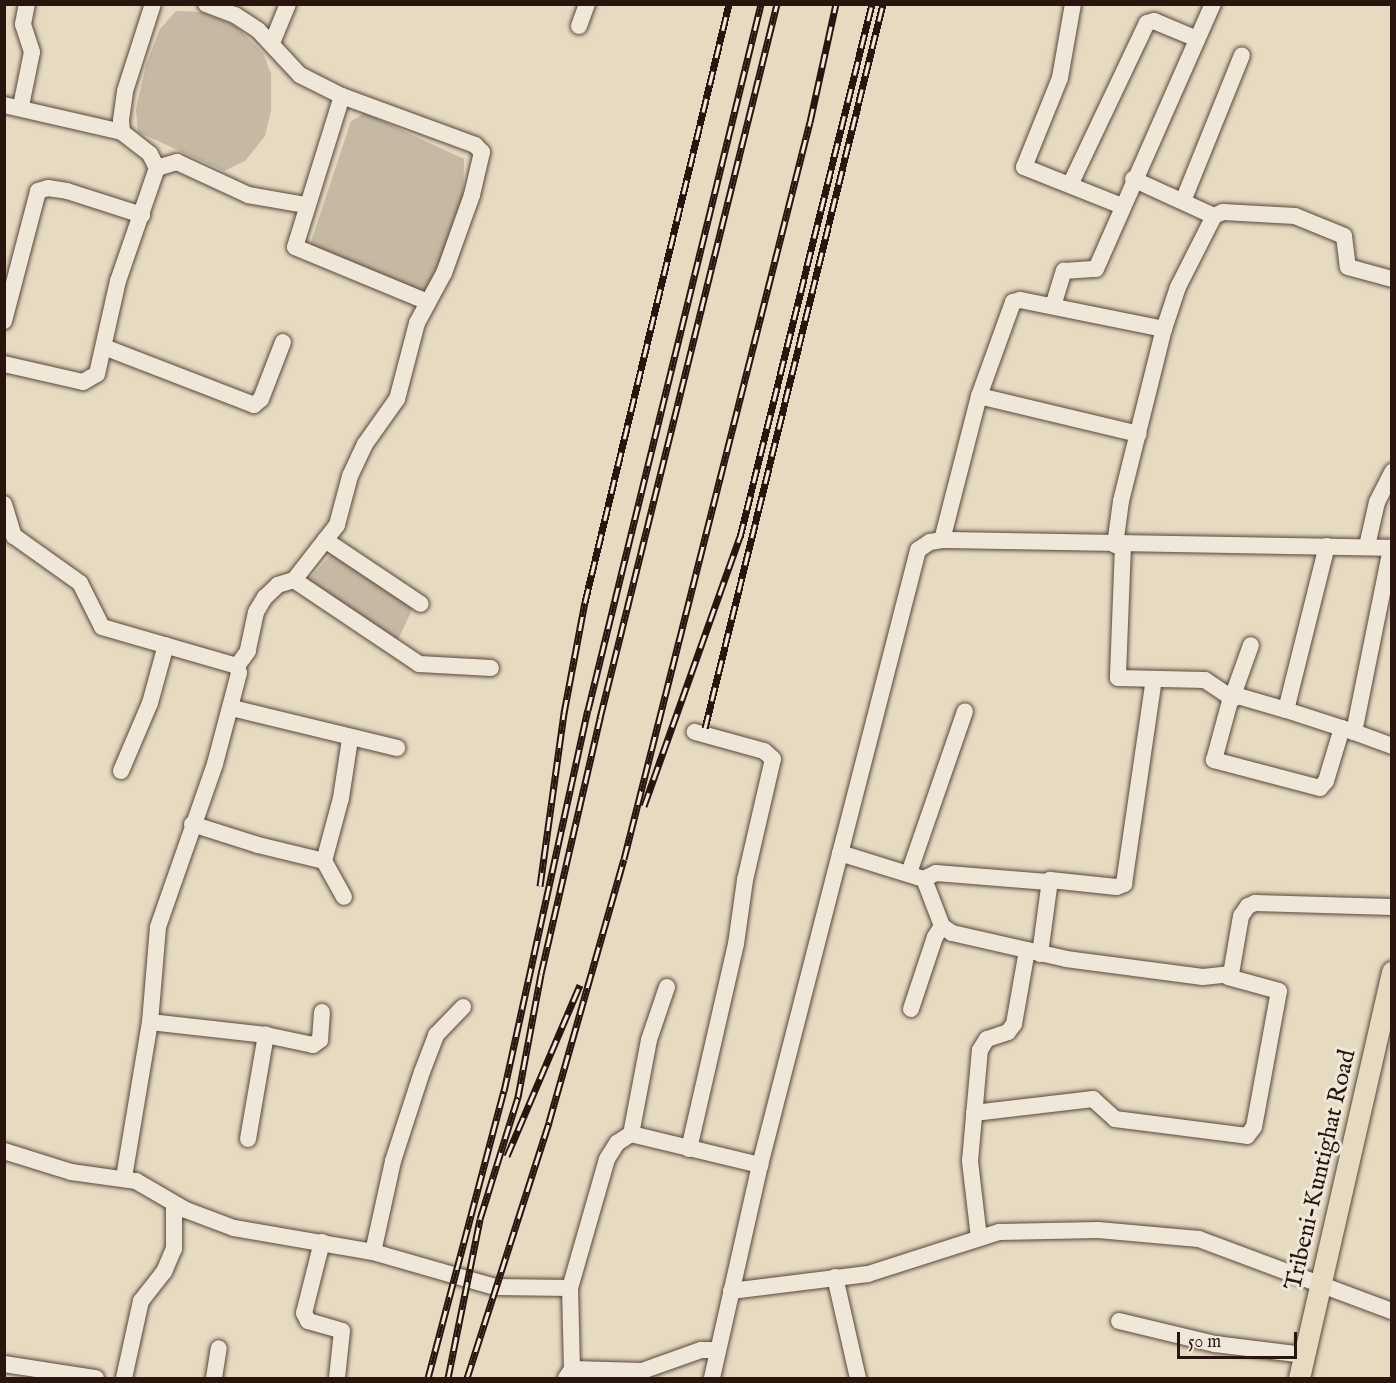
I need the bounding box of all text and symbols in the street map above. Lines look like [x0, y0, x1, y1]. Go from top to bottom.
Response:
street label: Tribeni-Kuntighat Road [1279, 1047, 1363, 1293]
scale bar [1180, 1320, 1300, 1358]
text: 50 m [1188, 1331, 1221, 1354]

